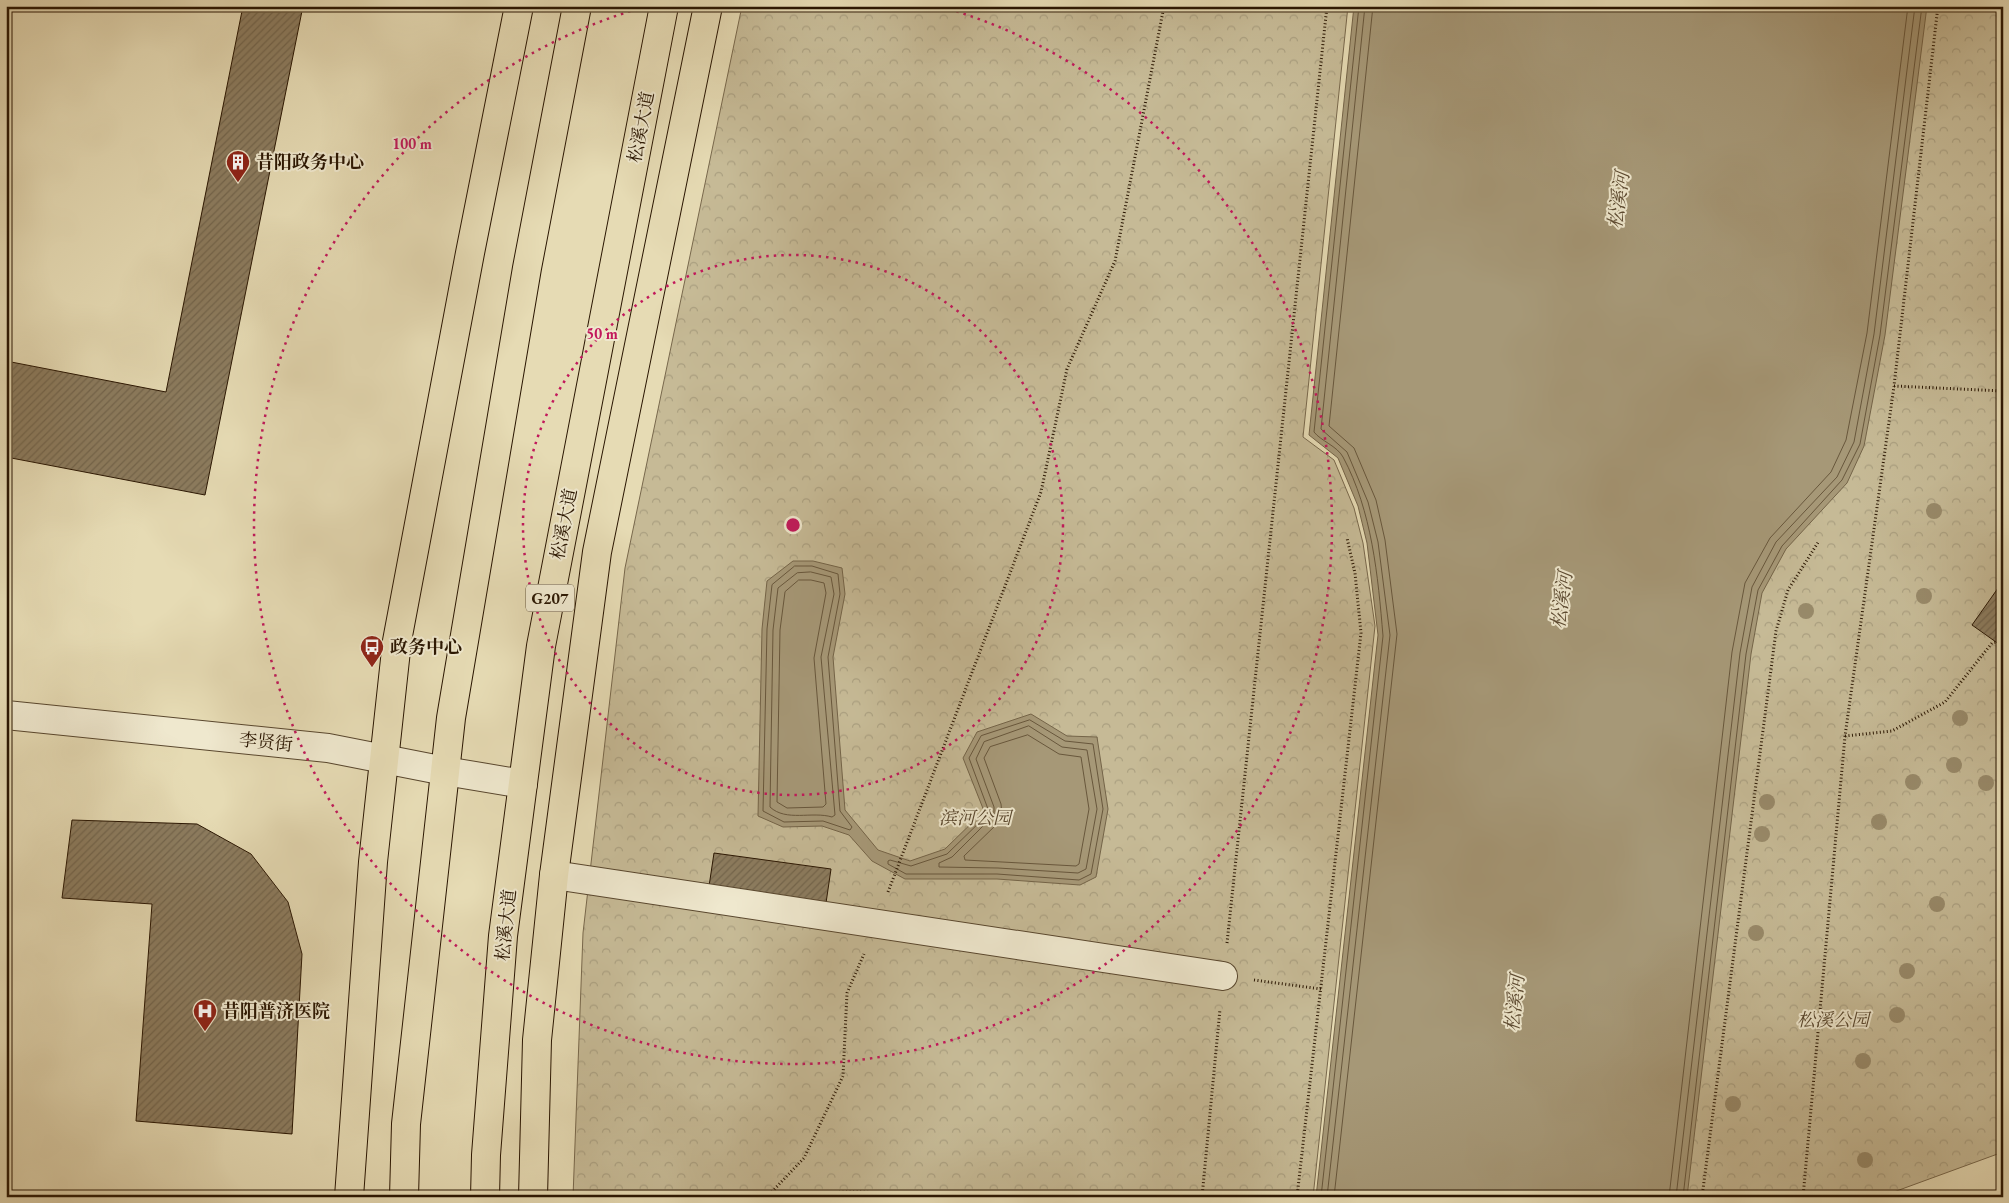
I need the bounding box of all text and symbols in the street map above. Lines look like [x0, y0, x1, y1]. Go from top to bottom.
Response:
street label: 松溪大道 [622, 89, 659, 164]
text: 100 m [392, 134, 432, 153]
building icon: 昔阳政务中心 [225, 149, 251, 183]
place label: 昔阳政务中心 [256, 150, 364, 173]
water label: 松溪河 [1602, 167, 1635, 230]
text: 50 m [586, 324, 618, 343]
street label: 松溪大道 [545, 486, 582, 561]
centre of rings [784, 516, 802, 534]
water label: 松溪河 [1545, 567, 1578, 630]
road number: G207 [526, 584, 574, 612]
bus stop icon: 政务中心 [359, 634, 385, 668]
place label: 政务中心 [390, 635, 462, 658]
street label: 李贤街 [238, 727, 294, 756]
park label: 滨河公园 [939, 806, 1014, 829]
street label: 松溪大道 [490, 888, 521, 962]
water label: 松溪河 [1499, 970, 1530, 1033]
hospital icon: 昔阳普济医院 [192, 998, 218, 1032]
place label: 昔阳普济医院 [222, 999, 330, 1022]
park label: 松溪公园 [1797, 1008, 1872, 1031]

